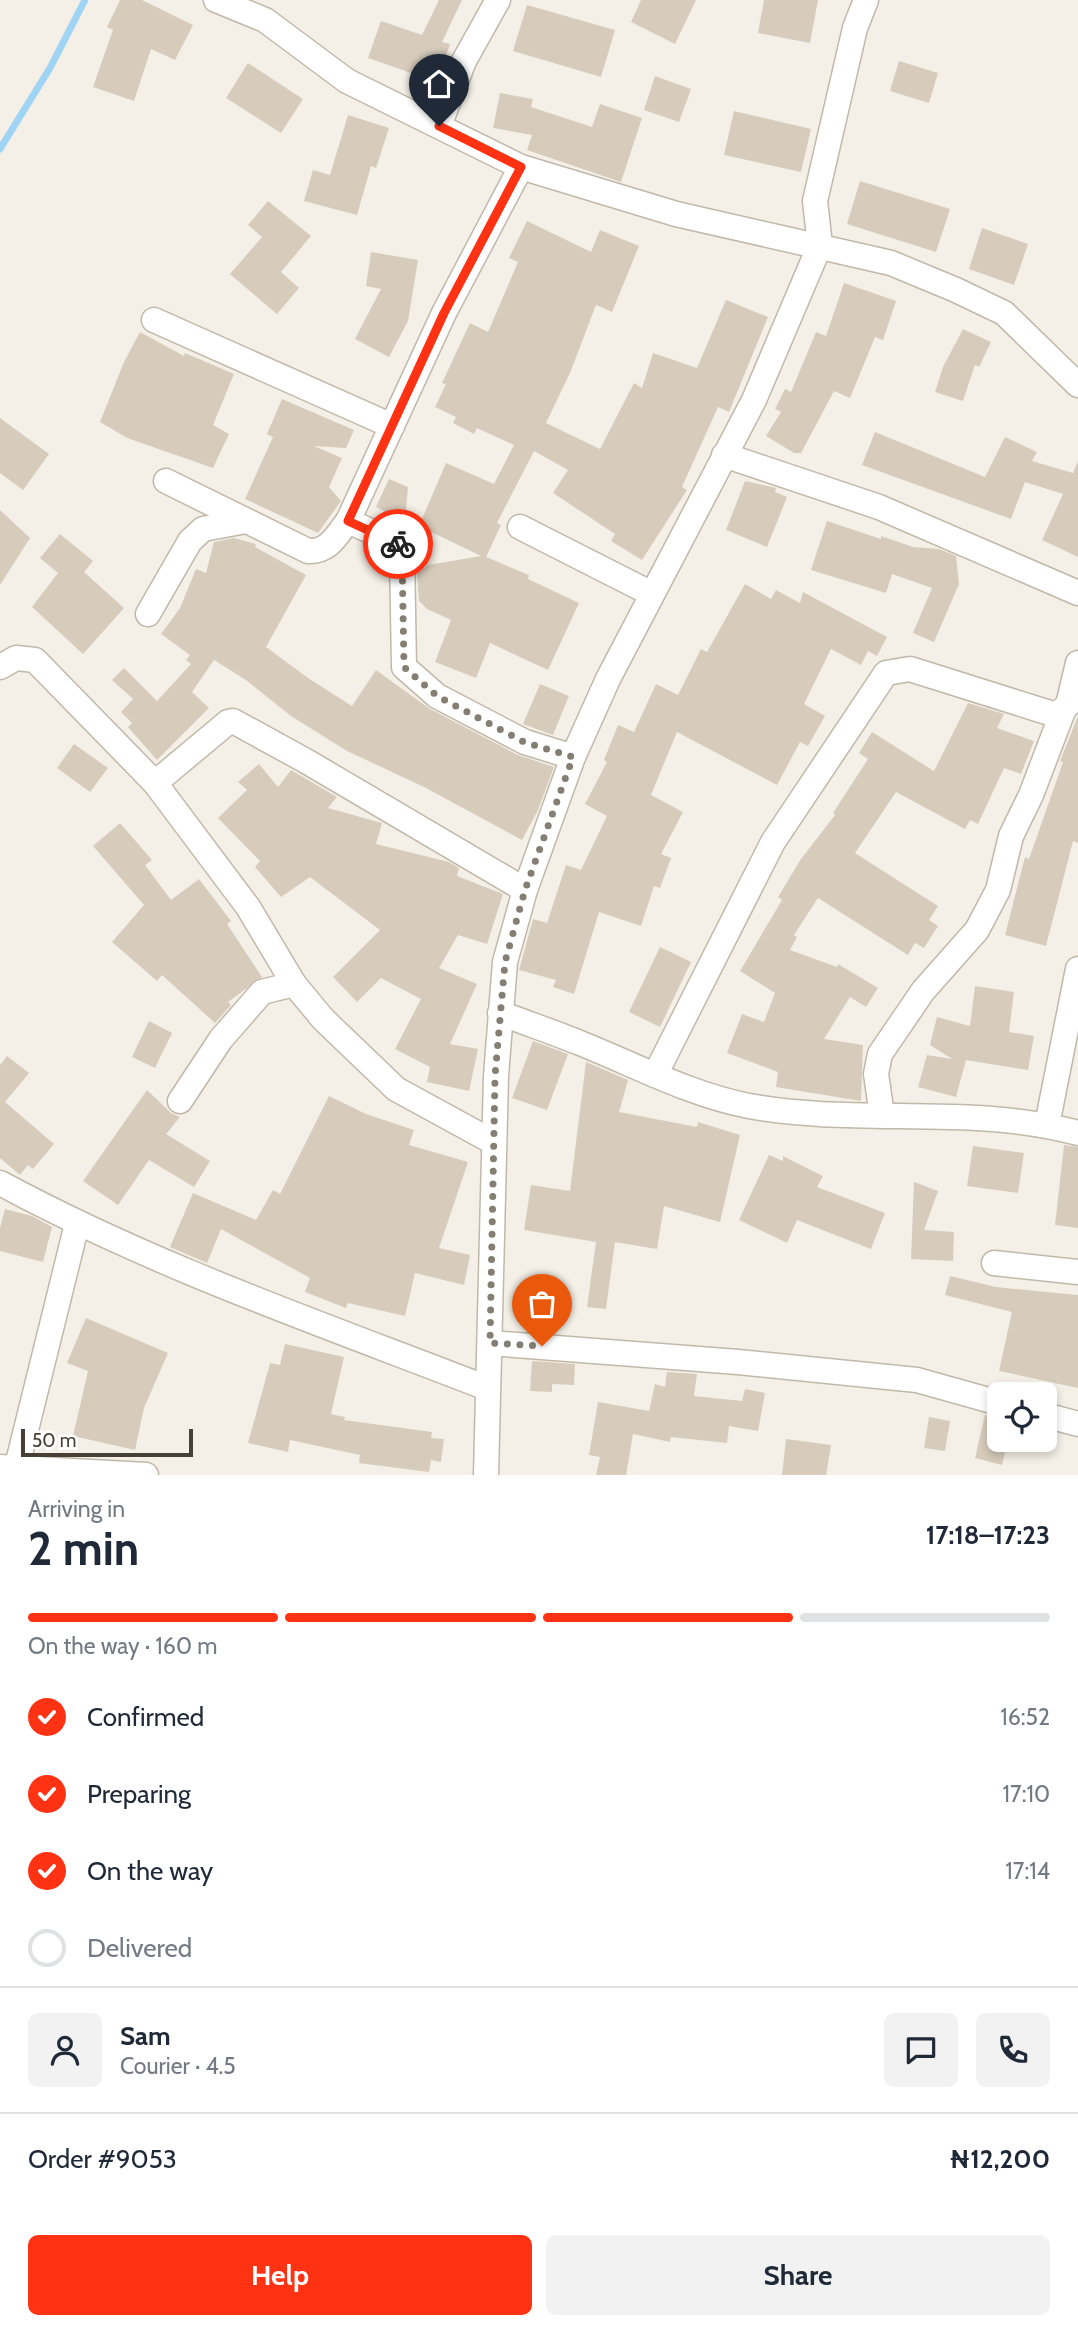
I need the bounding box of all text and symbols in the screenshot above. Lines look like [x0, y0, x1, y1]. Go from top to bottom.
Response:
pin [409, 54, 469, 126]
icon: home [420, 65, 458, 103]
courier [363, 509, 433, 579]
icon: bike [379, 525, 417, 563]
pin [512, 1274, 572, 1346]
icon: bag [523, 1285, 561, 1323]
map controls [987, 1382, 1057, 1452]
button: locate [987, 1382, 1057, 1452]
scale bar [21, 1426, 192, 1458]
text: 50 m [32, 1429, 76, 1452]
text: Arriving in [28, 1495, 125, 1523]
text: 17:18–17:23 [926, 1519, 1050, 1551]
text: 2 min [28, 1521, 139, 1577]
text: On the way · 160 m [28, 1632, 217, 1660]
icon: check [28, 1698, 66, 1736]
text: Confirmed [87, 1701, 204, 1733]
text: 16:52 [1000, 1703, 1050, 1731]
icon: check [28, 1775, 66, 1813]
text: Preparing [87, 1778, 191, 1810]
text: 17:10 [1003, 1780, 1050, 1808]
icon: check [28, 1852, 66, 1890]
text: On the way [87, 1855, 213, 1887]
text: 17:14 [1005, 1857, 1050, 1885]
text: Delivered [87, 1932, 192, 1964]
button: person [28, 2013, 102, 2087]
button: chat [884, 2013, 958, 2087]
button: phone [976, 2013, 1050, 2087]
text: Sam [120, 2020, 171, 2052]
text: Courier · 4.5 [120, 2052, 236, 2080]
text: Order #9053 [28, 2143, 177, 2175]
text: ₦12,200 [949, 2143, 1050, 2175]
button: Help [28, 2235, 532, 2315]
button: Share [546, 2235, 1050, 2315]

